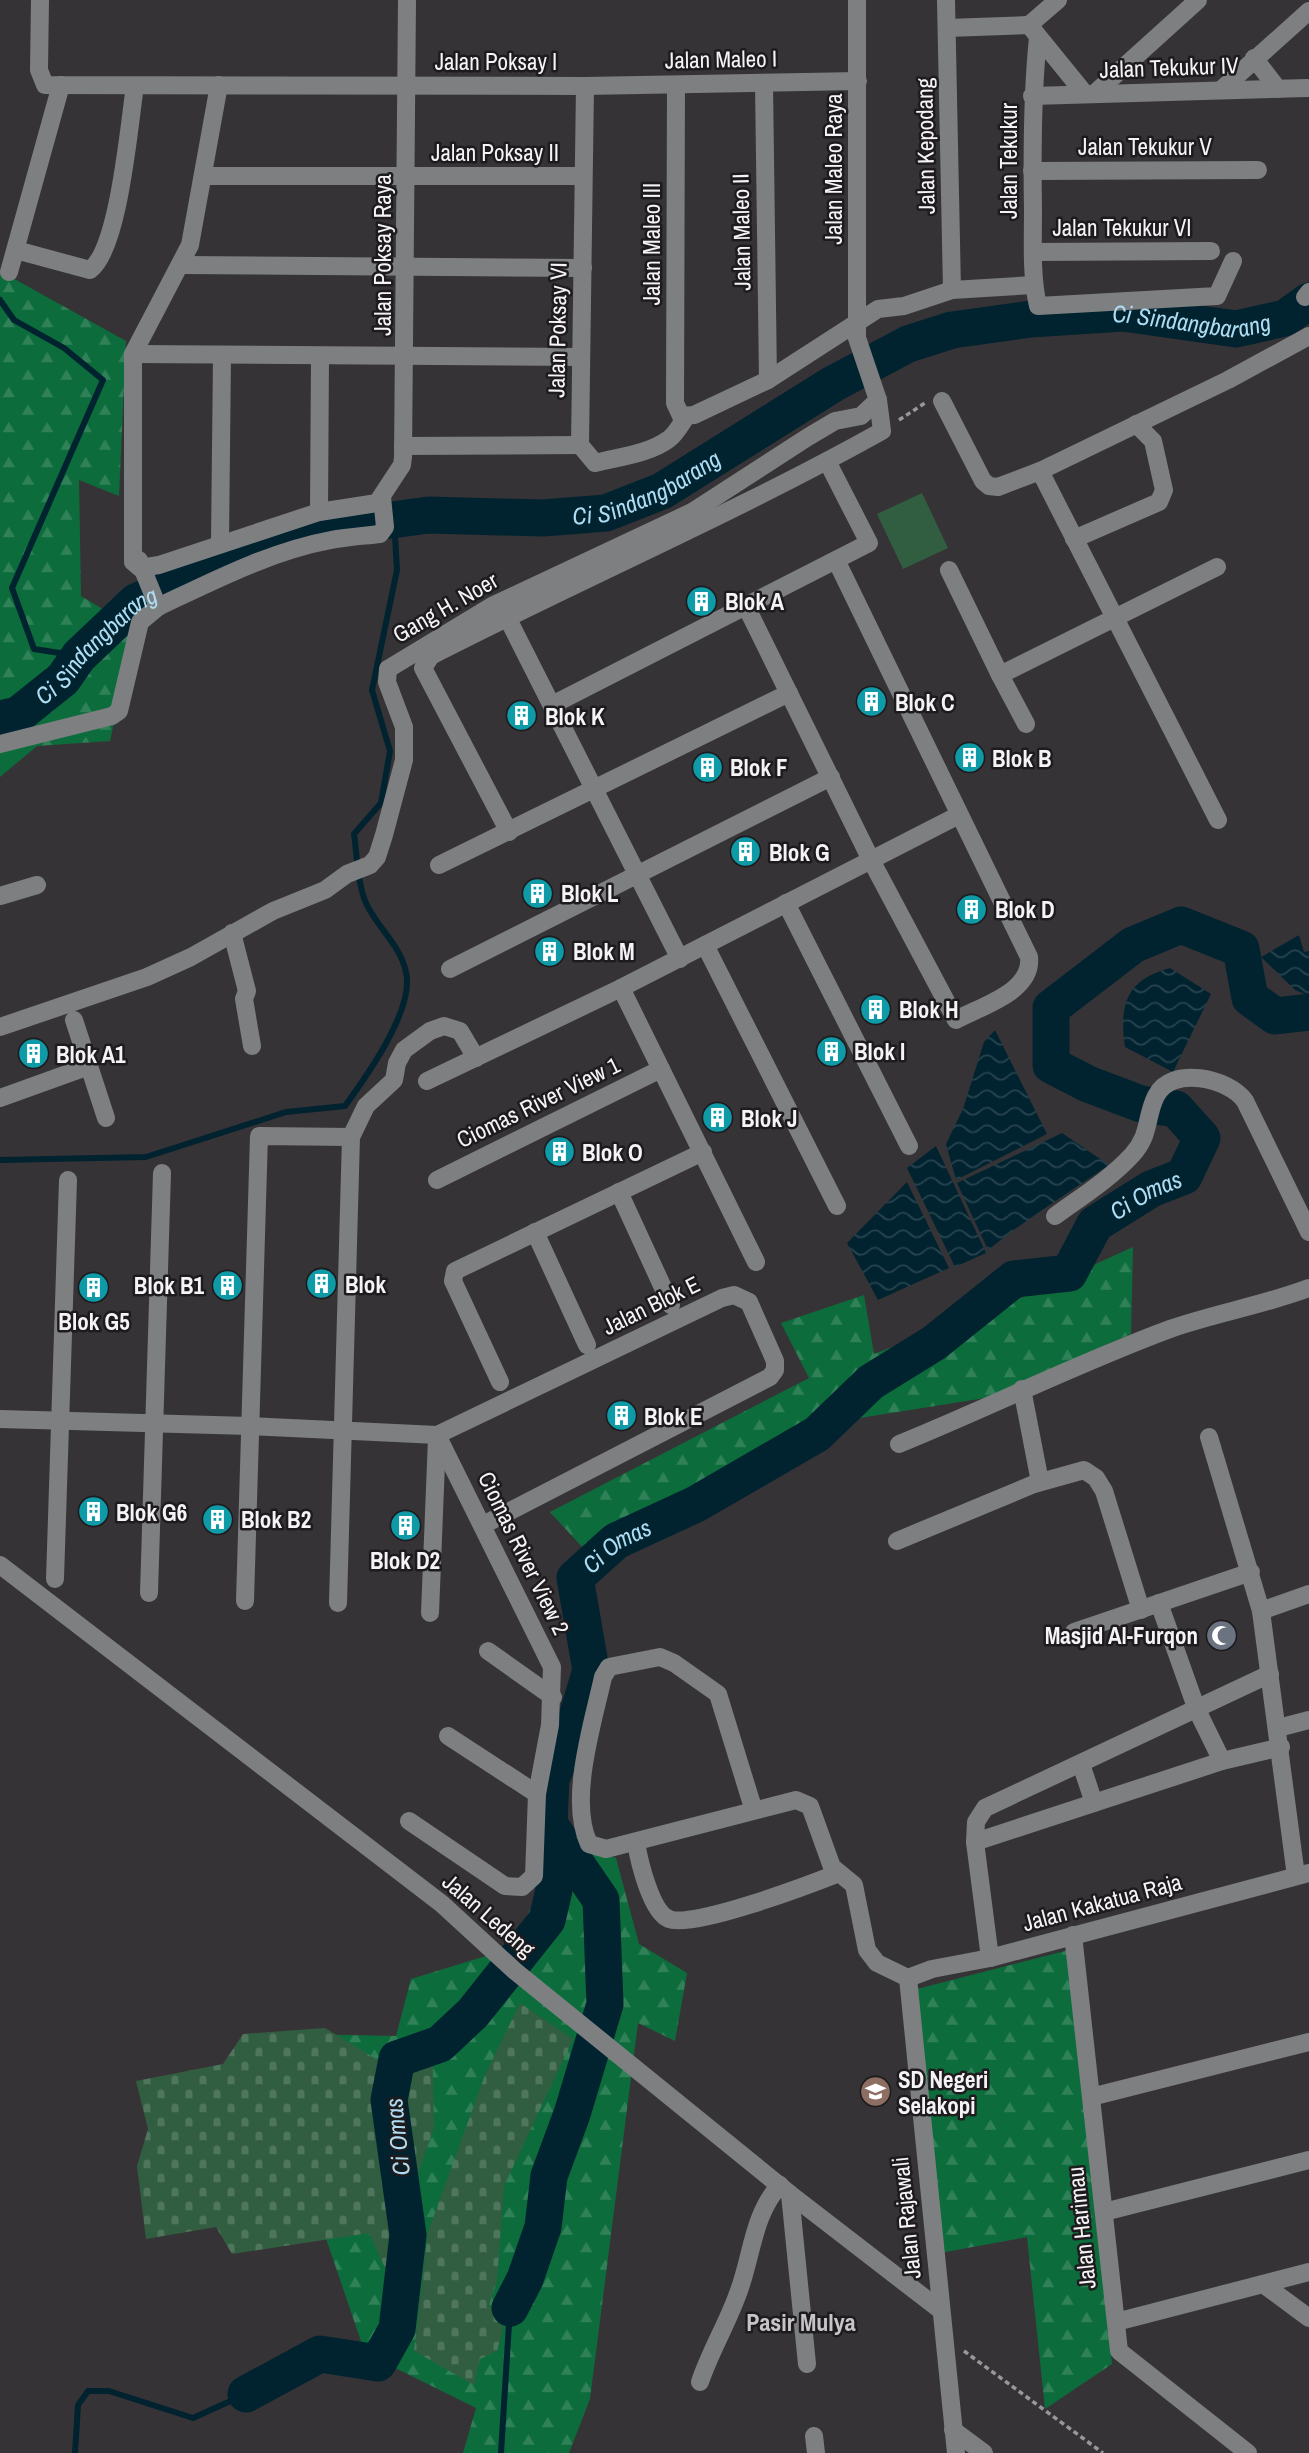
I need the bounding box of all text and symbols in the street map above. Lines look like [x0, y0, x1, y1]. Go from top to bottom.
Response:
street label: Jalan Maleo I [665, 43, 777, 75]
street label: Jalan Poksay I [435, 46, 557, 77]
street label: Jalan Tekukur IV [1099, 49, 1239, 85]
street label: Jalan Kepodang [908, 77, 942, 214]
street label: Jalan Maleo Raya [818, 93, 849, 244]
street label: Jalan Tekukur [993, 102, 1024, 219]
street label: Jalan Tekukur V [1078, 131, 1212, 162]
street label: Jalan Poksay II [431, 137, 559, 168]
street label: Jalan Maleo II [724, 173, 758, 291]
street label: Jalan Poksay Raya [367, 174, 398, 336]
street label: Jalan Maleo III [636, 183, 667, 305]
street label: Jalan Tekukur VI [1052, 212, 1192, 243]
street label: Jalan Poksay VI [540, 262, 574, 398]
water label: Ci Sindangbarang [1111, 297, 1274, 345]
water label: Ci Sindangbarang [571, 442, 726, 532]
street label: Gang H. Noer [387, 564, 504, 650]
water label: Ci Sindangbarang [28, 579, 162, 711]
building icon: Blok A [685, 584, 719, 618]
place label: Blok A [725, 586, 784, 617]
building icon: Blok C [855, 685, 889, 719]
place label: Blok C [895, 687, 955, 718]
building icon: Blok K [505, 699, 539, 733]
place label: Blok K [545, 701, 605, 732]
building icon: Blok B [952, 741, 986, 775]
place label: Blok B [992, 743, 1052, 774]
building icon: Blok F [690, 750, 724, 784]
place label: Blok F [730, 752, 788, 783]
building icon: Blok G [729, 835, 763, 869]
place label: Blok G [769, 837, 830, 868]
building icon: Blok L [521, 876, 555, 910]
place label: Blok L [561, 878, 619, 909]
building icon: Blok D [955, 892, 989, 926]
place label: Blok D [995, 894, 1055, 925]
building icon: Blok M [533, 934, 567, 968]
place label: Blok M [573, 936, 635, 967]
building icon: Blok H [859, 992, 893, 1026]
place label: Blok H [899, 994, 959, 1025]
building icon: Blok I [814, 1034, 848, 1068]
place label: Blok I [854, 1036, 905, 1067]
building icon: Blok A1 [16, 1037, 50, 1071]
place label: Blok A1 [56, 1039, 126, 1070]
street label: Ciomas River View 1 [451, 1049, 625, 1155]
building icon: Blok J [701, 1101, 735, 1135]
place label: Blok J [741, 1103, 798, 1134]
building icon: Blok O [542, 1135, 576, 1169]
place label: Blok O [582, 1137, 643, 1168]
water label: Ci Omas [1103, 1163, 1186, 1227]
building icon: Blok [305, 1267, 339, 1301]
building icon: Blok B1 [210, 1268, 244, 1302]
street label: Jalan Blok E [597, 1268, 705, 1342]
place label: Blok [345, 1269, 386, 1300]
building icon: Blok G5 [77, 1270, 111, 1304]
place label: Blok B1 [134, 1270, 204, 1301]
place label: Blok G5 [58, 1306, 130, 1337]
building icon: Blok E [604, 1399, 638, 1433]
place label: Blok E [644, 1401, 703, 1432]
street label: Ciomas River View 2 [471, 1466, 577, 1640]
building icon: Blok G6 [76, 1495, 110, 1529]
place label: Blok G6 [116, 1497, 187, 1528]
building icon: Blok B2 [201, 1502, 235, 1536]
place label: Blok B2 [241, 1504, 311, 1535]
building icon: Blok D2 [388, 1509, 422, 1543]
water label: Ci Omas [575, 1511, 656, 1580]
place label: Blok D2 [370, 1545, 440, 1576]
mosque icon: Masjid Al-Furqon [1204, 1618, 1238, 1652]
place label: Masjid Al-Furqon [1045, 1620, 1198, 1651]
street label: Jalan Ledeng [436, 1866, 542, 1964]
street label: Jalan Kakatua Raja [1019, 1866, 1185, 1938]
place label: SD Negeri Selakopi [898, 2064, 988, 2121]
school or university icon: SD Negeri Selakopi [858, 2075, 892, 2109]
water label: Ci Omas [377, 2097, 417, 2177]
street label: Jalan Rajawali [884, 2155, 928, 2281]
street label: Jalan Harimau [1059, 2165, 1103, 2291]
district label: Pasir Mulya [746, 2306, 856, 2338]

